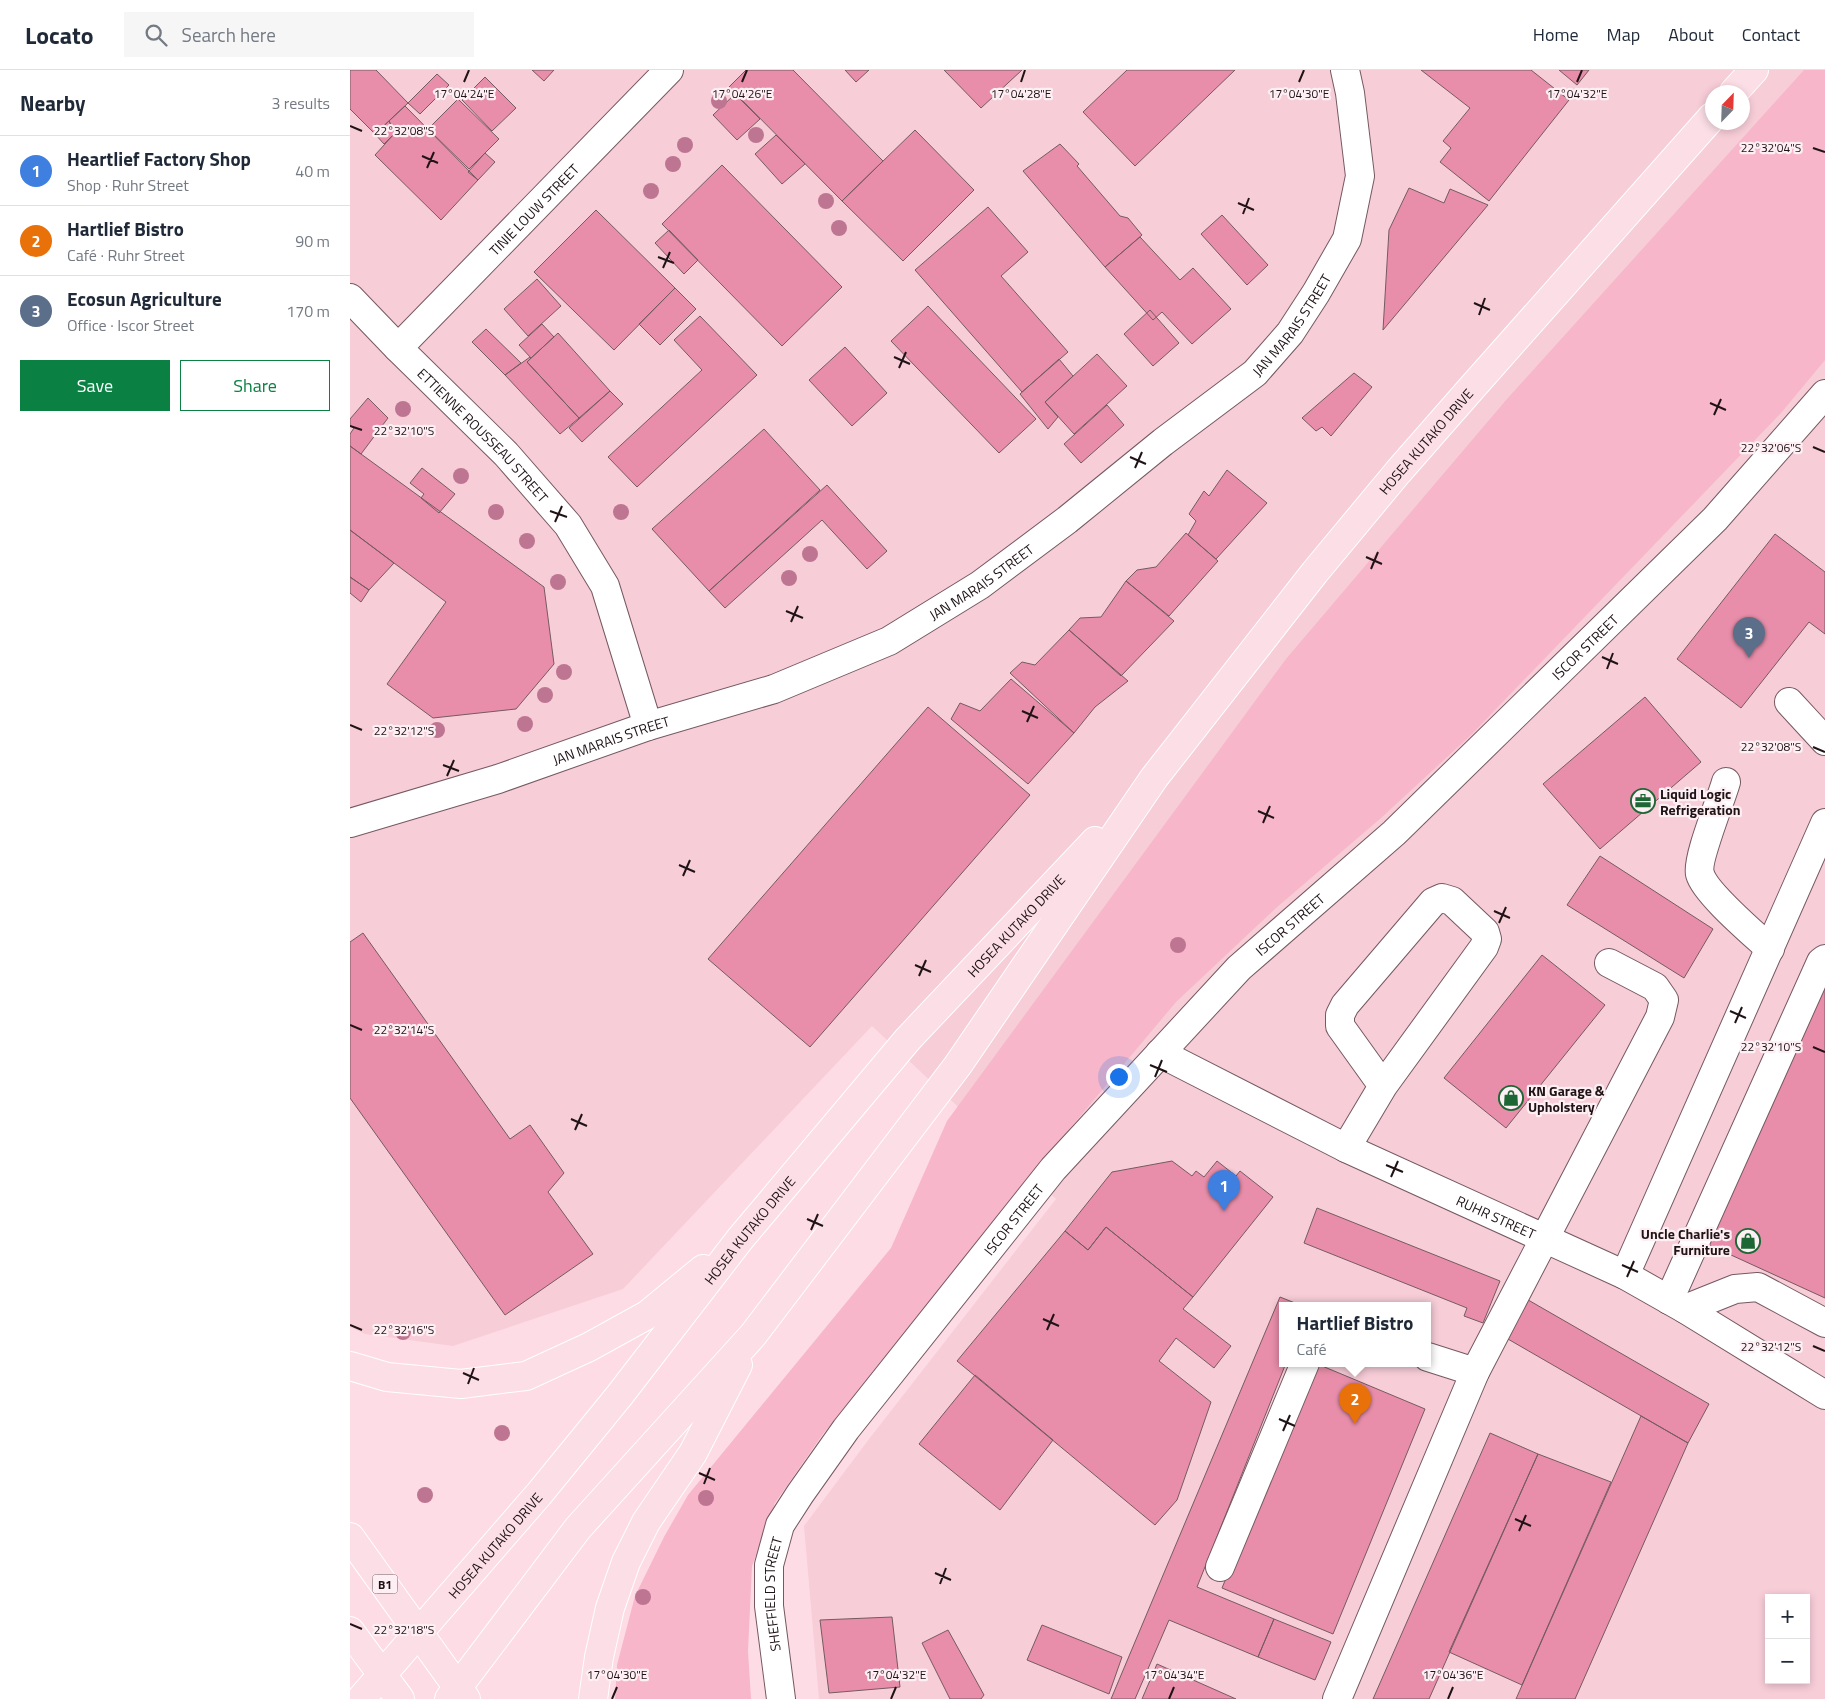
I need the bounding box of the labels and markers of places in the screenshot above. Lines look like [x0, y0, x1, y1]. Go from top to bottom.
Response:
pin: 3 [1733, 617, 1765, 658]
place label: Liquid Logic Refrigeration [1660, 783, 1740, 820]
office icon: Liquid Logic Refrigeration [1630, 788, 1656, 814]
place label: KN Garage & Upholstery [1528, 1080, 1605, 1117]
shop icon: KN Garage & Upholstery [1498, 1085, 1524, 1111]
pin: 1 [1208, 1170, 1240, 1211]
place label: Uncle Charlie's Furniture [1641, 1223, 1730, 1260]
shop icon: Uncle Charlie's Furniture [1735, 1228, 1761, 1254]
pin: 2 [1339, 1383, 1371, 1424]

